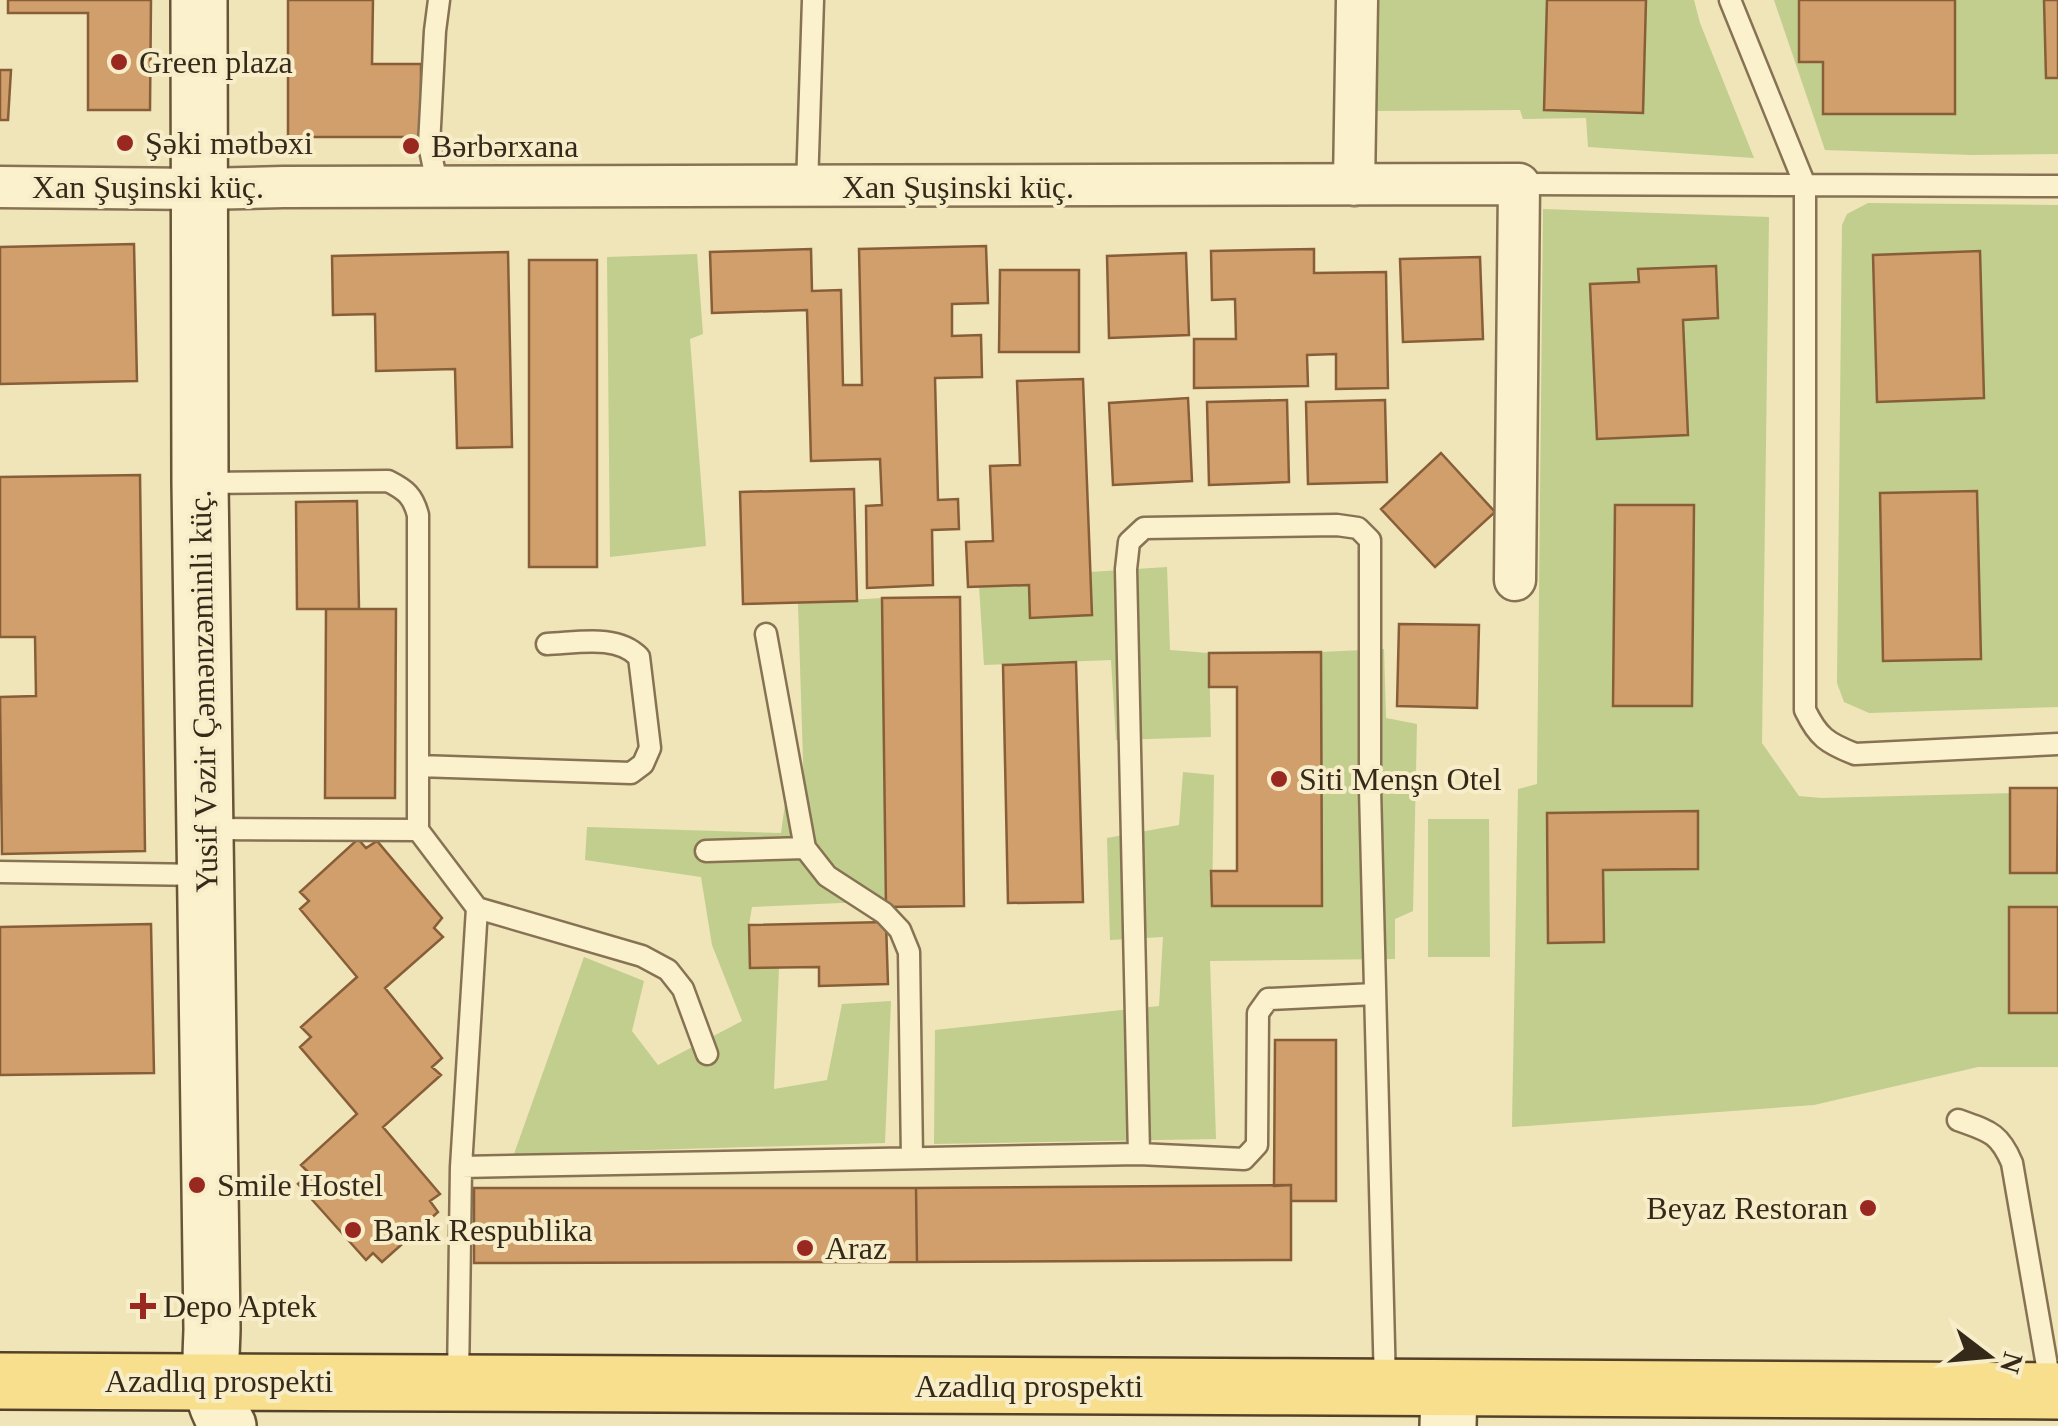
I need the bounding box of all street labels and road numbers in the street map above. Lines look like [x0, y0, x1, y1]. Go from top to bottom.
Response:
street label: Xan Şuşinski küç. [32, 169, 264, 205]
street label: Xan Şuşinski küç. [842, 169, 1074, 205]
street label: Yusif Vəzir Çəmənzəminli küç. [181, 489, 225, 893]
street label: Azadlıq prospekti [105, 1363, 333, 1399]
street label: Azadlıq prospekti [915, 1368, 1143, 1404]

